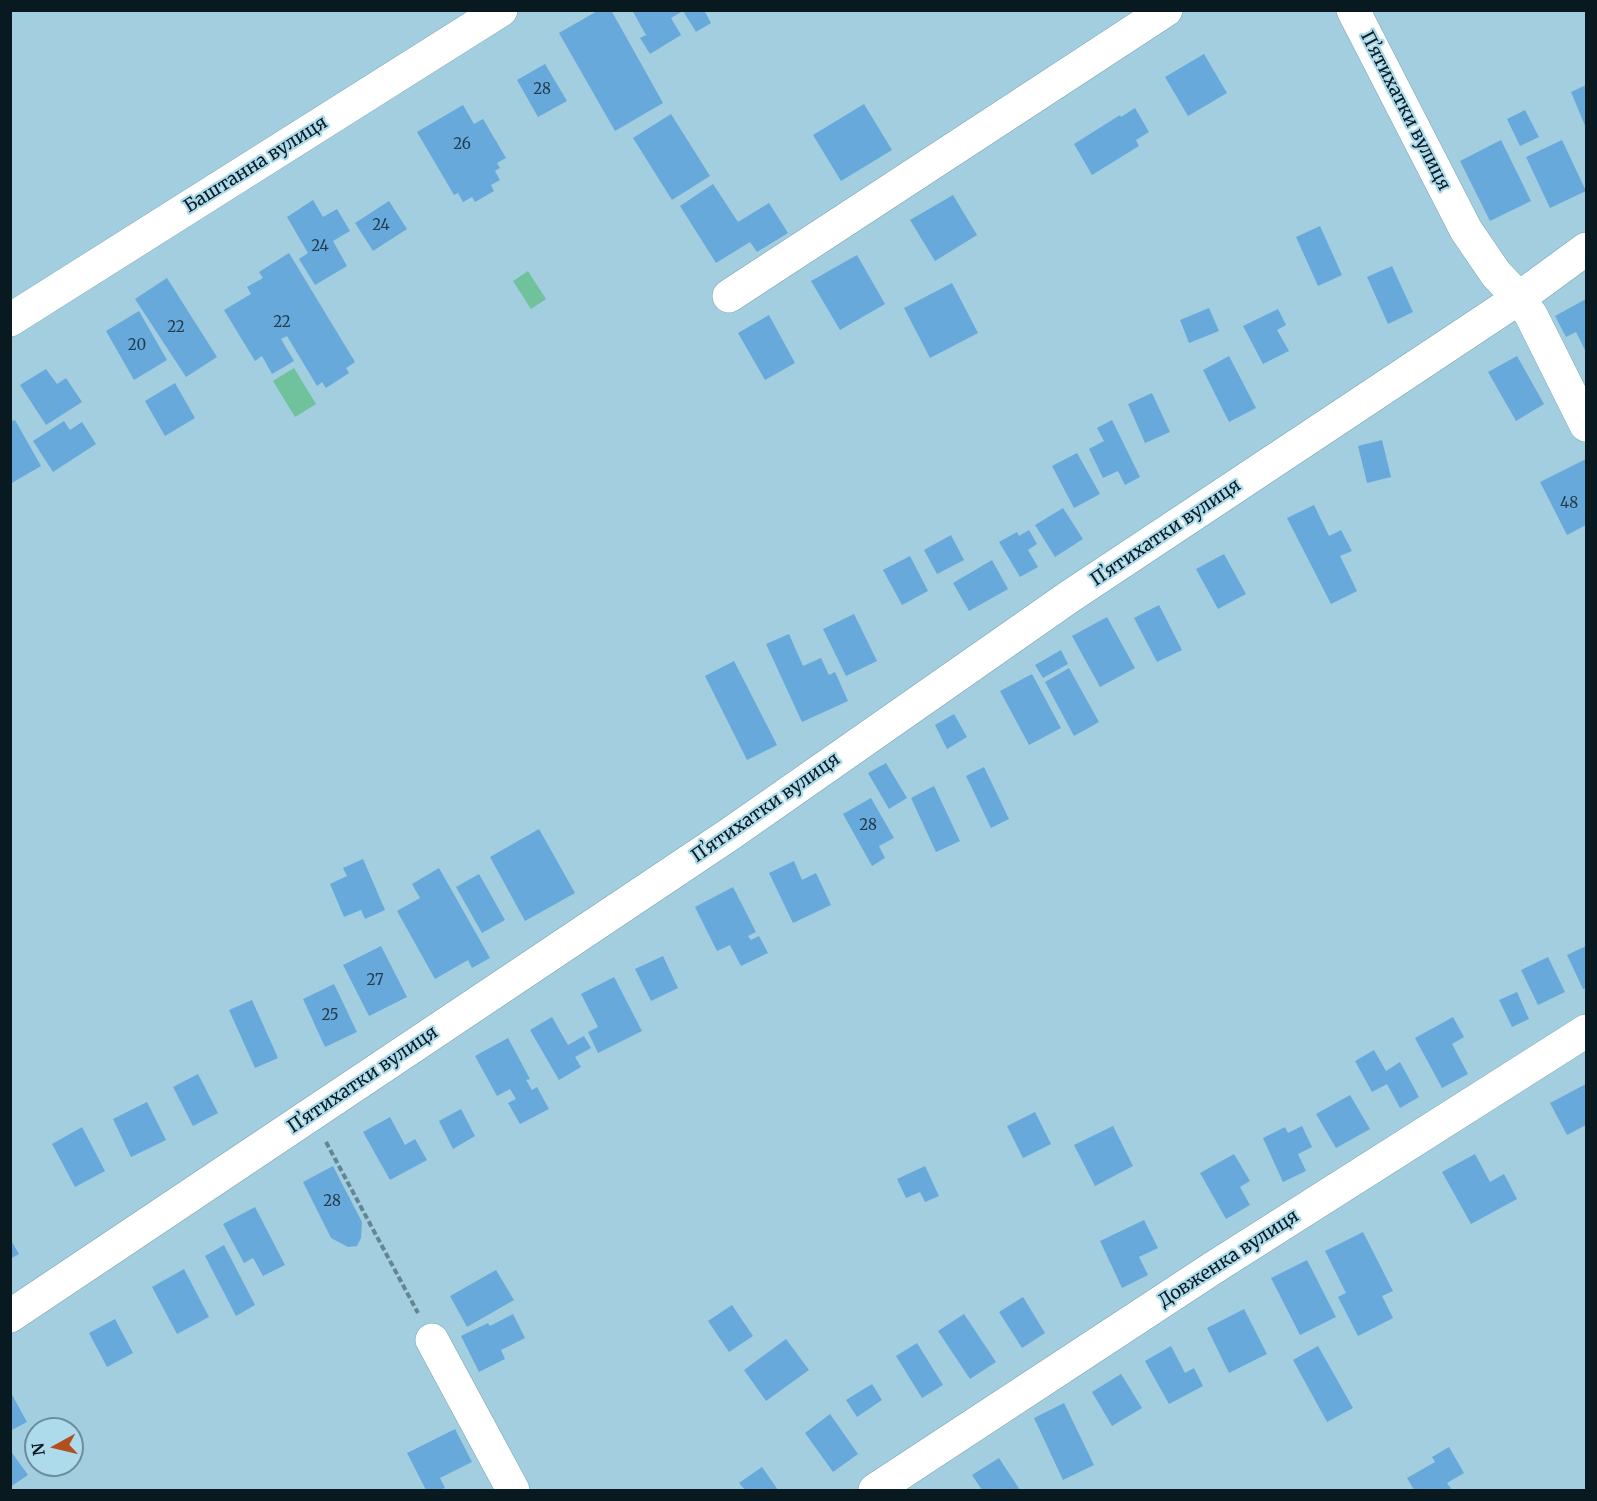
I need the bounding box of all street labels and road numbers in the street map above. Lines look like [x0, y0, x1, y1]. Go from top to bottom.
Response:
street label: Пʼятихатки вулиця [1355, 28, 1455, 194]
street label: Баштанна вулиця [180, 112, 332, 218]
street label: Пʼятихатки вулиця [1087, 475, 1245, 591]
street label: Пʼятихатки вулиця [688, 749, 844, 867]
street label: Пʼятихатки вулиця [284, 1022, 442, 1138]
street label: Довженка вулиця [1155, 1206, 1303, 1312]

